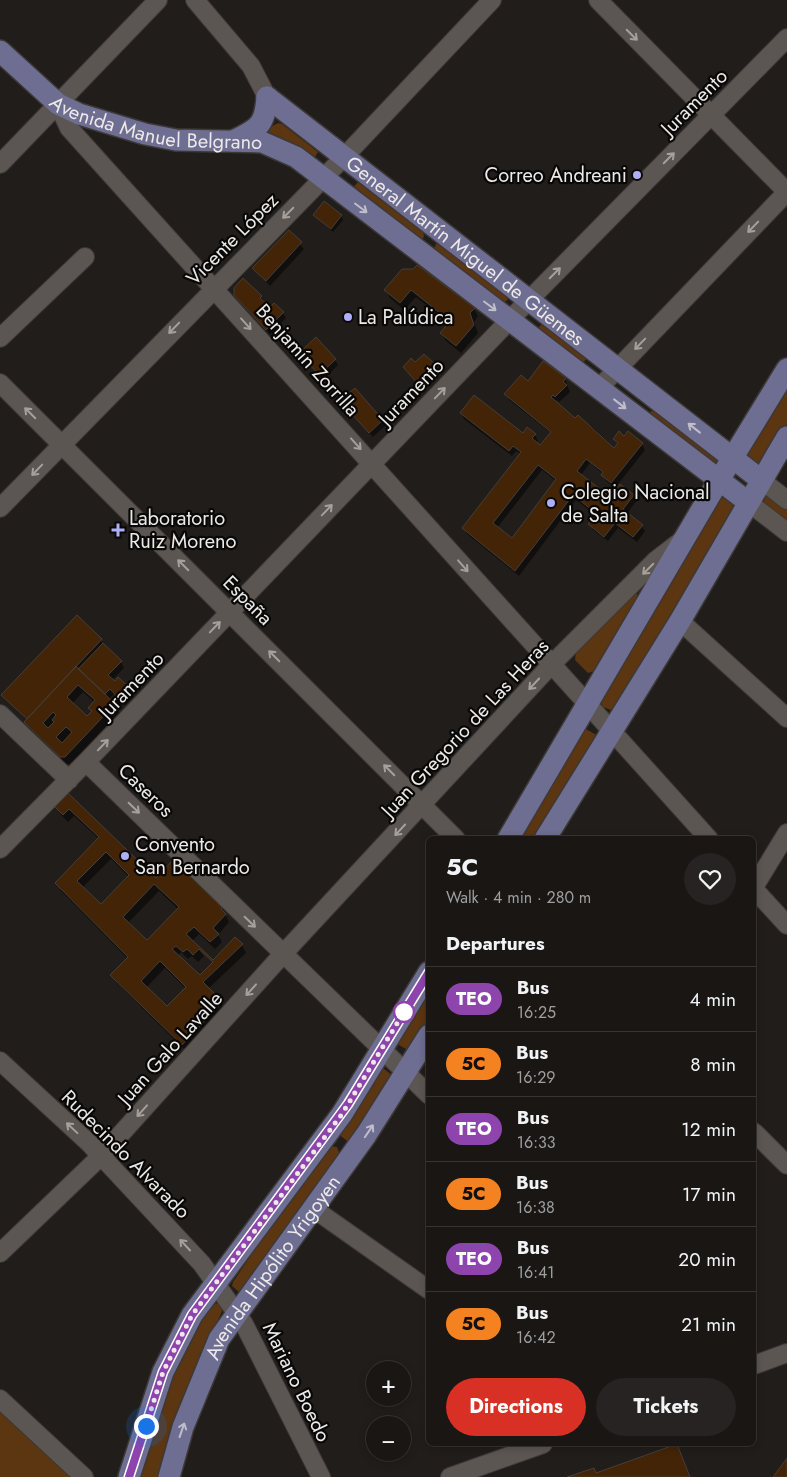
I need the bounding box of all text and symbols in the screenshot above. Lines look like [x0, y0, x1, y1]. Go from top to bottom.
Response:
one-way arrow [626, 28, 638, 41]
street label: Juramento [652, 62, 734, 144]
street label: Avenida Manuel Belgrano [43, 89, 262, 157]
street label: General Martín Miguel de Güemes [340, 149, 591, 353]
one-way arrow [663, 151, 675, 164]
place label: Correo Andreani [484, 161, 627, 190]
marker: Correo Andreani [631, 169, 643, 181]
street label: Vicente López [180, 187, 285, 292]
one-way arrow [354, 202, 367, 213]
one-way arrow [282, 206, 294, 219]
one-way arrow [747, 221, 759, 233]
one-way arrow [549, 267, 561, 280]
street label: Benjamín Zorrilla [249, 298, 366, 423]
one-way arrow [483, 301, 496, 312]
place label: La Palúdica [358, 303, 453, 332]
marker: La Palúdica [342, 311, 354, 323]
one-way arrow [240, 317, 252, 330]
one-way arrow [168, 322, 180, 335]
one-way arrow [634, 338, 646, 350]
street label: Juramento [370, 352, 451, 435]
one-way arrow [434, 386, 446, 399]
one-way arrow [613, 399, 627, 409]
one-way arrow [24, 407, 36, 419]
one-way arrow [687, 422, 700, 433]
one-way arrow [350, 437, 362, 450]
one-way arrow [31, 464, 43, 476]
place label: Colegio Nacional de Salta [561, 478, 710, 530]
marker: Colegio Nacional de Salta [545, 497, 557, 509]
place label: Laboratorio Ruiz Moreno [129, 504, 237, 556]
one-way arrow [321, 504, 334, 516]
marker: Laboratorio Ruiz Moreno [111, 523, 125, 537]
one-way arrow [177, 559, 189, 571]
one-way arrow [458, 559, 469, 572]
one-way arrow [642, 562, 654, 574]
street label: España [216, 569, 279, 632]
one-way arrow [209, 621, 221, 633]
street label: Juan Gregorio de Las Heras [373, 633, 556, 826]
street label: Juramento [90, 645, 171, 728]
one-way arrow [268, 649, 280, 662]
one-way arrow [528, 678, 540, 691]
one-way arrow [97, 738, 109, 751]
street label: Caseros [111, 757, 180, 824]
one-way arrow [383, 764, 395, 776]
one-way arrow [128, 802, 140, 814]
one-way arrow [394, 823, 406, 836]
place label: Convento San Bernardo [135, 830, 250, 882]
text: 5C [446, 849, 478, 884]
marker: Convento San Bernardo [119, 850, 131, 862]
button: heart [684, 853, 736, 905]
text: Walk · 4 min · 280 m [446, 886, 591, 909]
one-way arrow [244, 916, 257, 928]
text: Departures [446, 930, 545, 957]
text: Bus [517, 974, 549, 1001]
one-way arrow [245, 984, 257, 997]
street label: Juan Galo Lavalle [109, 985, 229, 1114]
text: TEO [456, 986, 492, 1012]
text: 4 min [689, 986, 736, 1013]
unlabelled marker [393, 1001, 415, 1023]
text: 16:25 [517, 1001, 556, 1024]
text: Bus [516, 1039, 548, 1066]
text: 5C [461, 1051, 486, 1077]
text: 8 min [690, 1051, 736, 1078]
text: 16:29 [516, 1066, 556, 1089]
street label: Rudecindo Alvarado [55, 1083, 197, 1225]
one-way arrow [136, 1104, 148, 1117]
text: Bus [517, 1104, 549, 1131]
text: TEO [456, 1116, 492, 1142]
text: 12 min [681, 1116, 736, 1143]
one-way arrow [66, 1122, 79, 1134]
one-way arrow [364, 1124, 374, 1138]
text: 16:33 [517, 1131, 555, 1154]
street label: Avenida Hipólito Yrigoyen [198, 1169, 348, 1364]
text: Bus [516, 1169, 548, 1196]
text: 5C [461, 1181, 486, 1207]
text: 17 min [682, 1181, 736, 1208]
text: 16:38 [516, 1196, 555, 1219]
text: Bus [517, 1234, 549, 1261]
one-way arrow [179, 1239, 191, 1251]
text: TEO [456, 1246, 492, 1272]
text: 20 min [678, 1246, 736, 1273]
text: 16:41 [517, 1261, 554, 1284]
text: Bus [516, 1299, 548, 1326]
text: 5C [461, 1311, 486, 1337]
text: 21 min [681, 1311, 736, 1338]
street label: Mariano Boedo [255, 1318, 338, 1447]
text: 16:42 [516, 1326, 556, 1349]
map controls [366, 1361, 411, 1461]
button: + [366, 1361, 411, 1406]
button: Directions [446, 1378, 586, 1436]
button: Tickets [596, 1378, 736, 1436]
your location [134, 1414, 159, 1439]
button: − [366, 1416, 411, 1461]
one-way arrow [178, 1422, 188, 1438]

